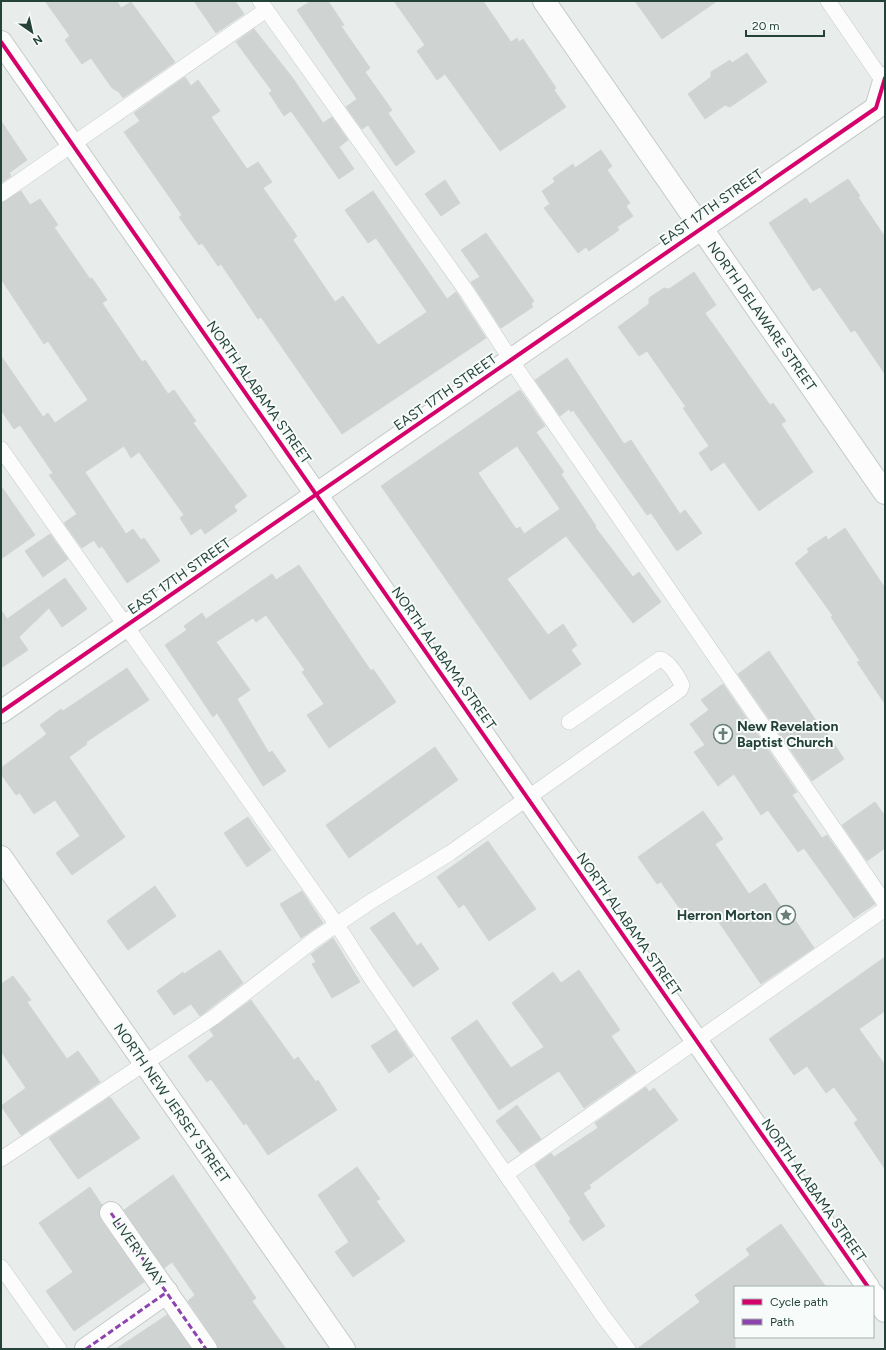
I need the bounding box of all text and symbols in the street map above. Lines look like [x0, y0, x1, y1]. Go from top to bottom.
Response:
north arrow [12, 12, 52, 52]
scale bar [746, 12, 824, 38]
text: 20 m [752, 19, 780, 33]
text: N [30, 32, 44, 48]
street label: EAST 17TH STREET [656, 165, 766, 249]
street label: NORTH DELAWARE STREET [703, 238, 820, 395]
street label: NORTH ALABAMA STREET [203, 318, 315, 467]
street label: EAST 17TH STREET [390, 350, 500, 434]
street label: EAST 17TH STREET [124, 534, 234, 618]
street label: NORTH ALABAMA STREET [388, 584, 500, 733]
place label: New Revelation Baptist Church [737, 718, 838, 751]
church icon: New Revelation Baptist Church [712, 723, 734, 745]
street label: NORTH ALABAMA STREET [573, 850, 685, 999]
place icon: Herron Morton [775, 904, 797, 926]
place label: Herron Morton [677, 907, 772, 924]
street label: NORTH NEW JERSEY STREET [110, 1020, 233, 1186]
street label: NORTH ALABAMA STREET [758, 1116, 870, 1265]
street label: LIVERY WAY [109, 1214, 169, 1291]
legend [734, 1286, 874, 1338]
text: Cycle path [770, 1295, 828, 1309]
text: Path [770, 1315, 794, 1329]

